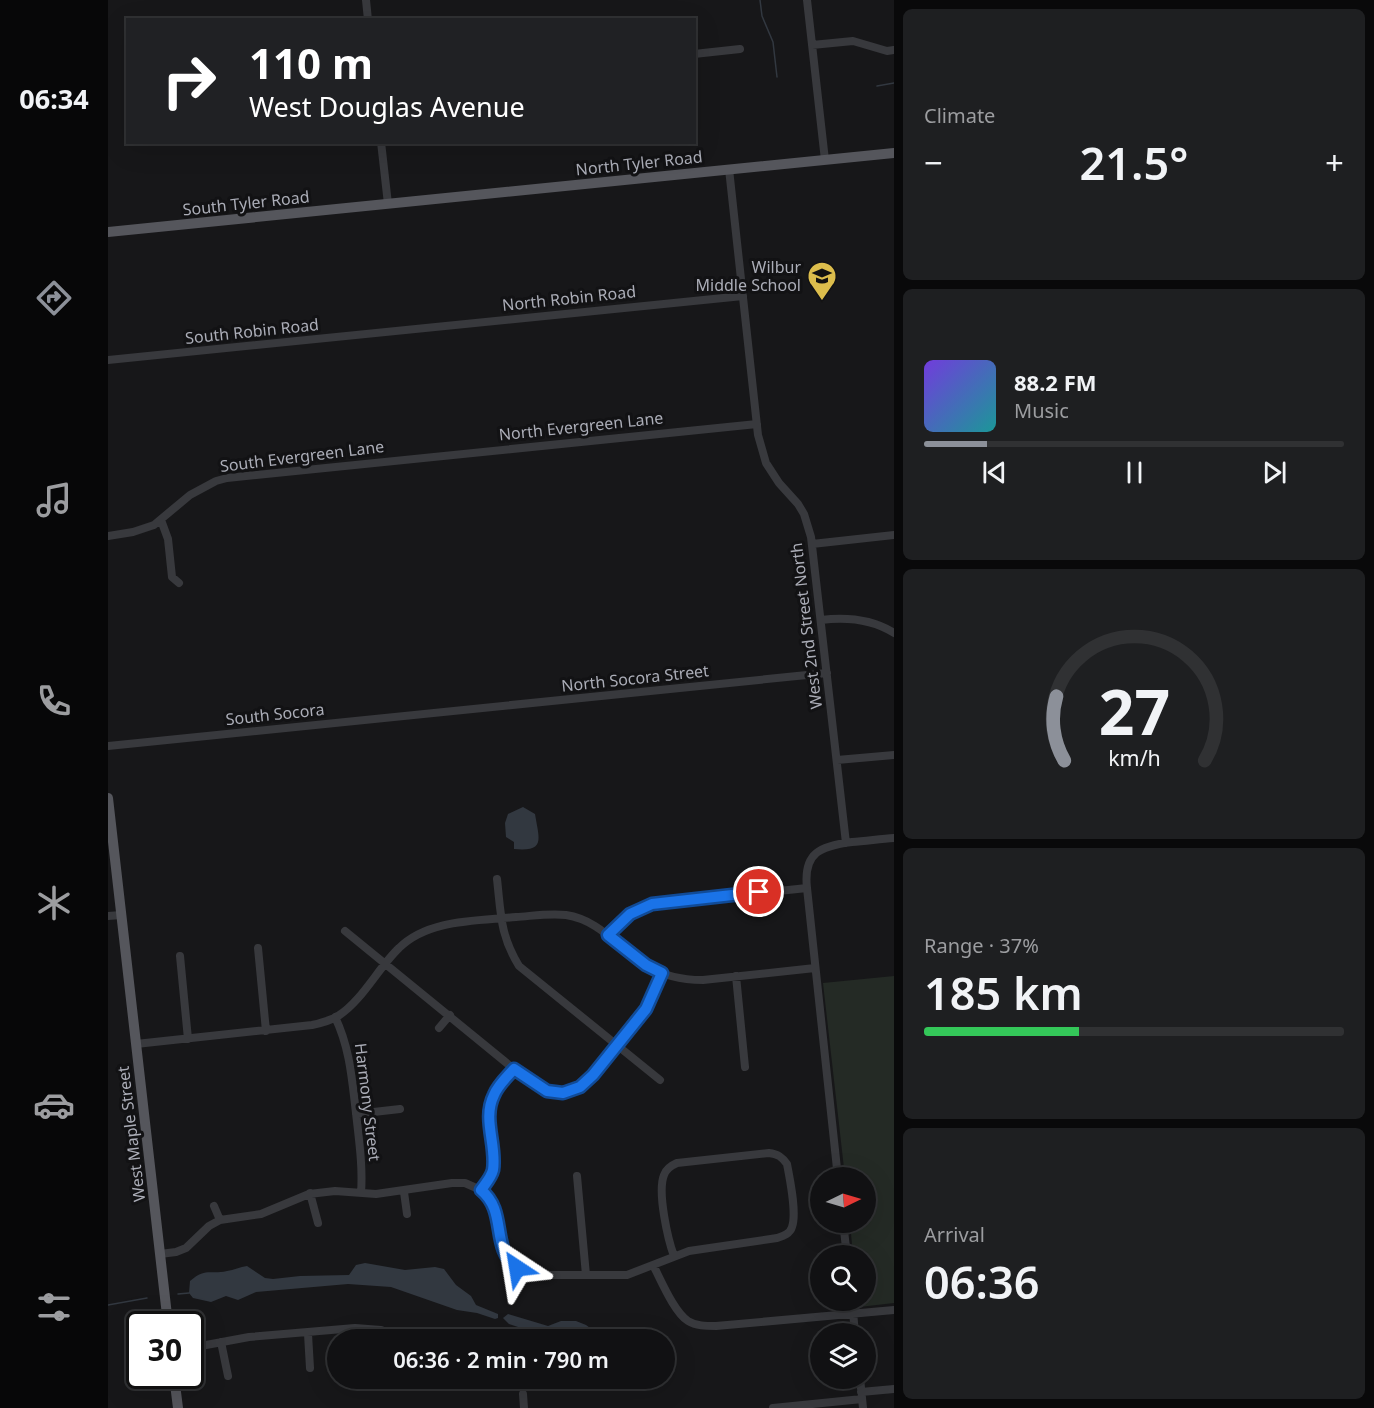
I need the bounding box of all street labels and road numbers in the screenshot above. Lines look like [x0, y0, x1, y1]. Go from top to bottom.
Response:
street label: North Tyler Road [575, 145, 703, 181]
street label: South Tyler Road [182, 185, 310, 221]
street label: North Robin Road [501, 280, 637, 316]
street label: South Robin Road [184, 313, 320, 349]
street label: North Evergreen Lane [498, 406, 664, 446]
street label: South Evergreen Lane [219, 435, 385, 477]
street label: West 2nd Street North [785, 542, 827, 710]
street label: North Socora Street [560, 659, 710, 697]
street label: South Socora [224, 698, 326, 730]
street label: Harmony Street [350, 1042, 386, 1163]
street label: West Maple Street [112, 1065, 150, 1203]

